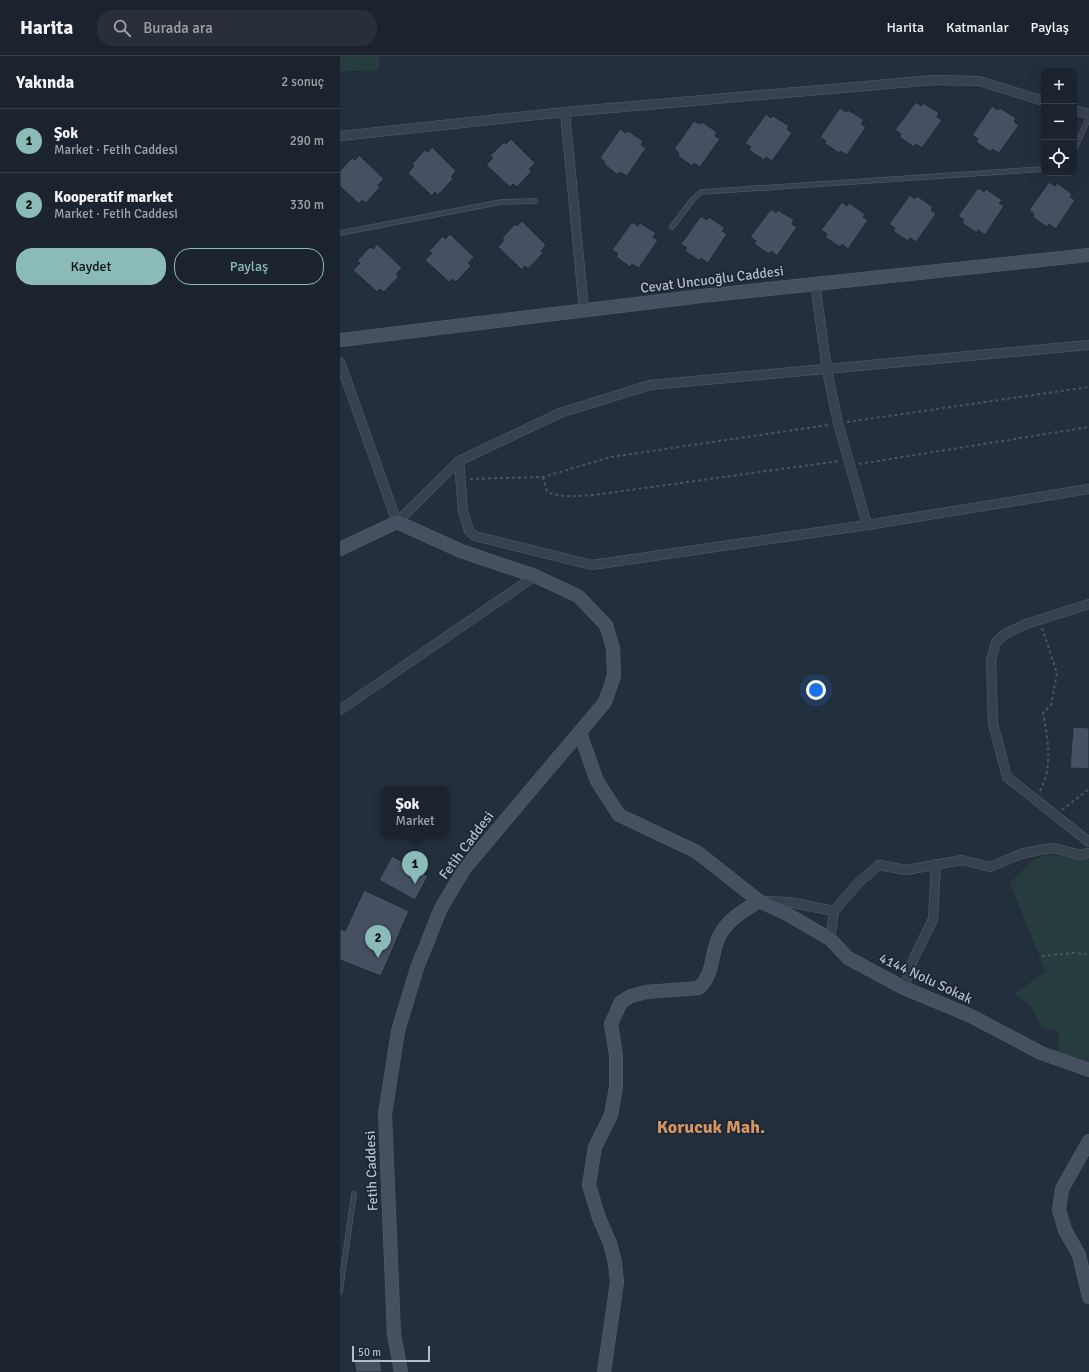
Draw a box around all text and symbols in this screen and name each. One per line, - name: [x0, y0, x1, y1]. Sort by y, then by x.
- search box: [97, 10, 377, 46]
- text: Harita: [20, 16, 73, 40]
- icon: search: [111, 17, 133, 39]
- text: Burada ara: [143, 19, 213, 37]
- text: Harita: [886, 19, 924, 36]
- text: Katmanlar: [946, 19, 1009, 36]
- text: Paylaş: [1031, 19, 1069, 36]
- map controls: [1041, 68, 1077, 176]
- button: +: [1041, 68, 1077, 104]
- text: Yakında: [16, 72, 74, 93]
- text: 2 sonuç: [281, 74, 324, 90]
- button: −: [1041, 104, 1077, 140]
- text: Şok: [54, 124, 78, 142]
- text: 1: [25, 133, 33, 149]
- text: 290 m: [290, 133, 324, 149]
- button: locate: [1041, 140, 1077, 176]
- text: Market · Fetih Caddesi: [54, 142, 178, 158]
- text: Kooperatif market: [54, 188, 173, 206]
- text: 2: [25, 197, 33, 213]
- text: 330 m: [290, 197, 324, 213]
- text: Market · Fetih Caddesi: [54, 206, 178, 222]
- button: Kaydet: [16, 248, 166, 285]
- button: Paylaş: [174, 248, 324, 285]
- street label: Cevat Uncuoğlu Caddesi: [639, 262, 785, 297]
- your location: [806, 680, 826, 700]
- popup: [381, 786, 449, 838]
- text: Şok: [395, 795, 419, 813]
- street label: Fetih Caddesi: [435, 808, 497, 883]
- text: Market: [395, 813, 435, 829]
- pin: 1: [402, 851, 428, 884]
- pin: 2: [365, 925, 391, 958]
- street label: 4144 Nolu Sokak: [876, 949, 975, 1007]
- district label: Korucuk Mah.: [657, 1116, 765, 1138]
- street label: Fetih Caddesi: [362, 1130, 381, 1212]
- scale bar: [352, 1344, 430, 1363]
- text: 50 m: [358, 1346, 381, 1359]

